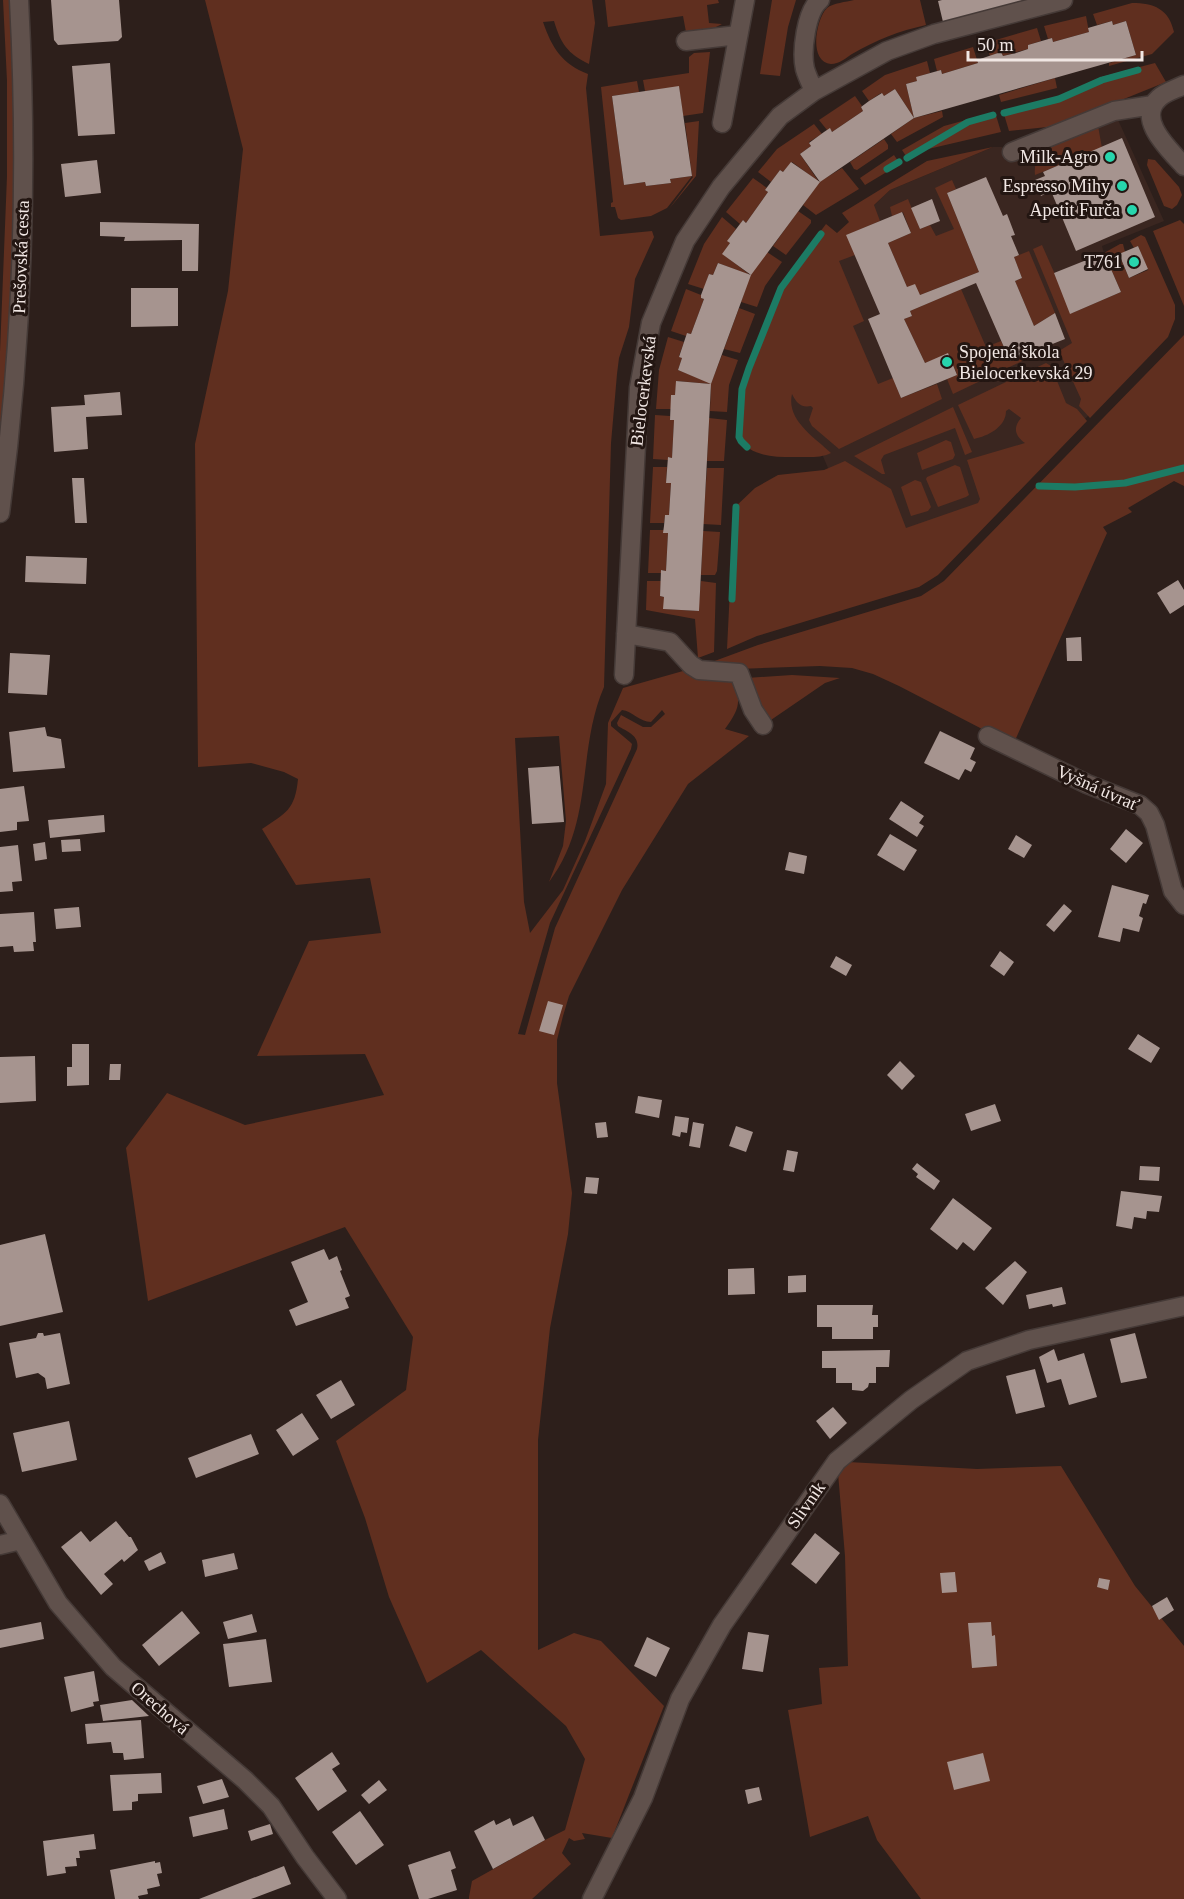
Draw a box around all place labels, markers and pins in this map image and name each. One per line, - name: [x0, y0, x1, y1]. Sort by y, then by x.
- place label: Milk-Agro: [1020, 147, 1098, 167]
- marker: Milk-Agro: [1103, 150, 1117, 164]
- place label: Espresso Mihy: [1003, 176, 1110, 196]
- marker: Espresso Mihy: [1115, 179, 1129, 193]
- place label: Apetit Furča: [1030, 200, 1120, 220]
- marker: Apetit Furča: [1125, 203, 1139, 217]
- place label: T761: [1084, 252, 1122, 272]
- marker: T761: [1127, 255, 1141, 269]
- place label: Spojená škola Bielocerkevská 29: [959, 342, 1092, 383]
- marker: Spojená škola Bielocerkevská 29: [940, 355, 954, 369]

